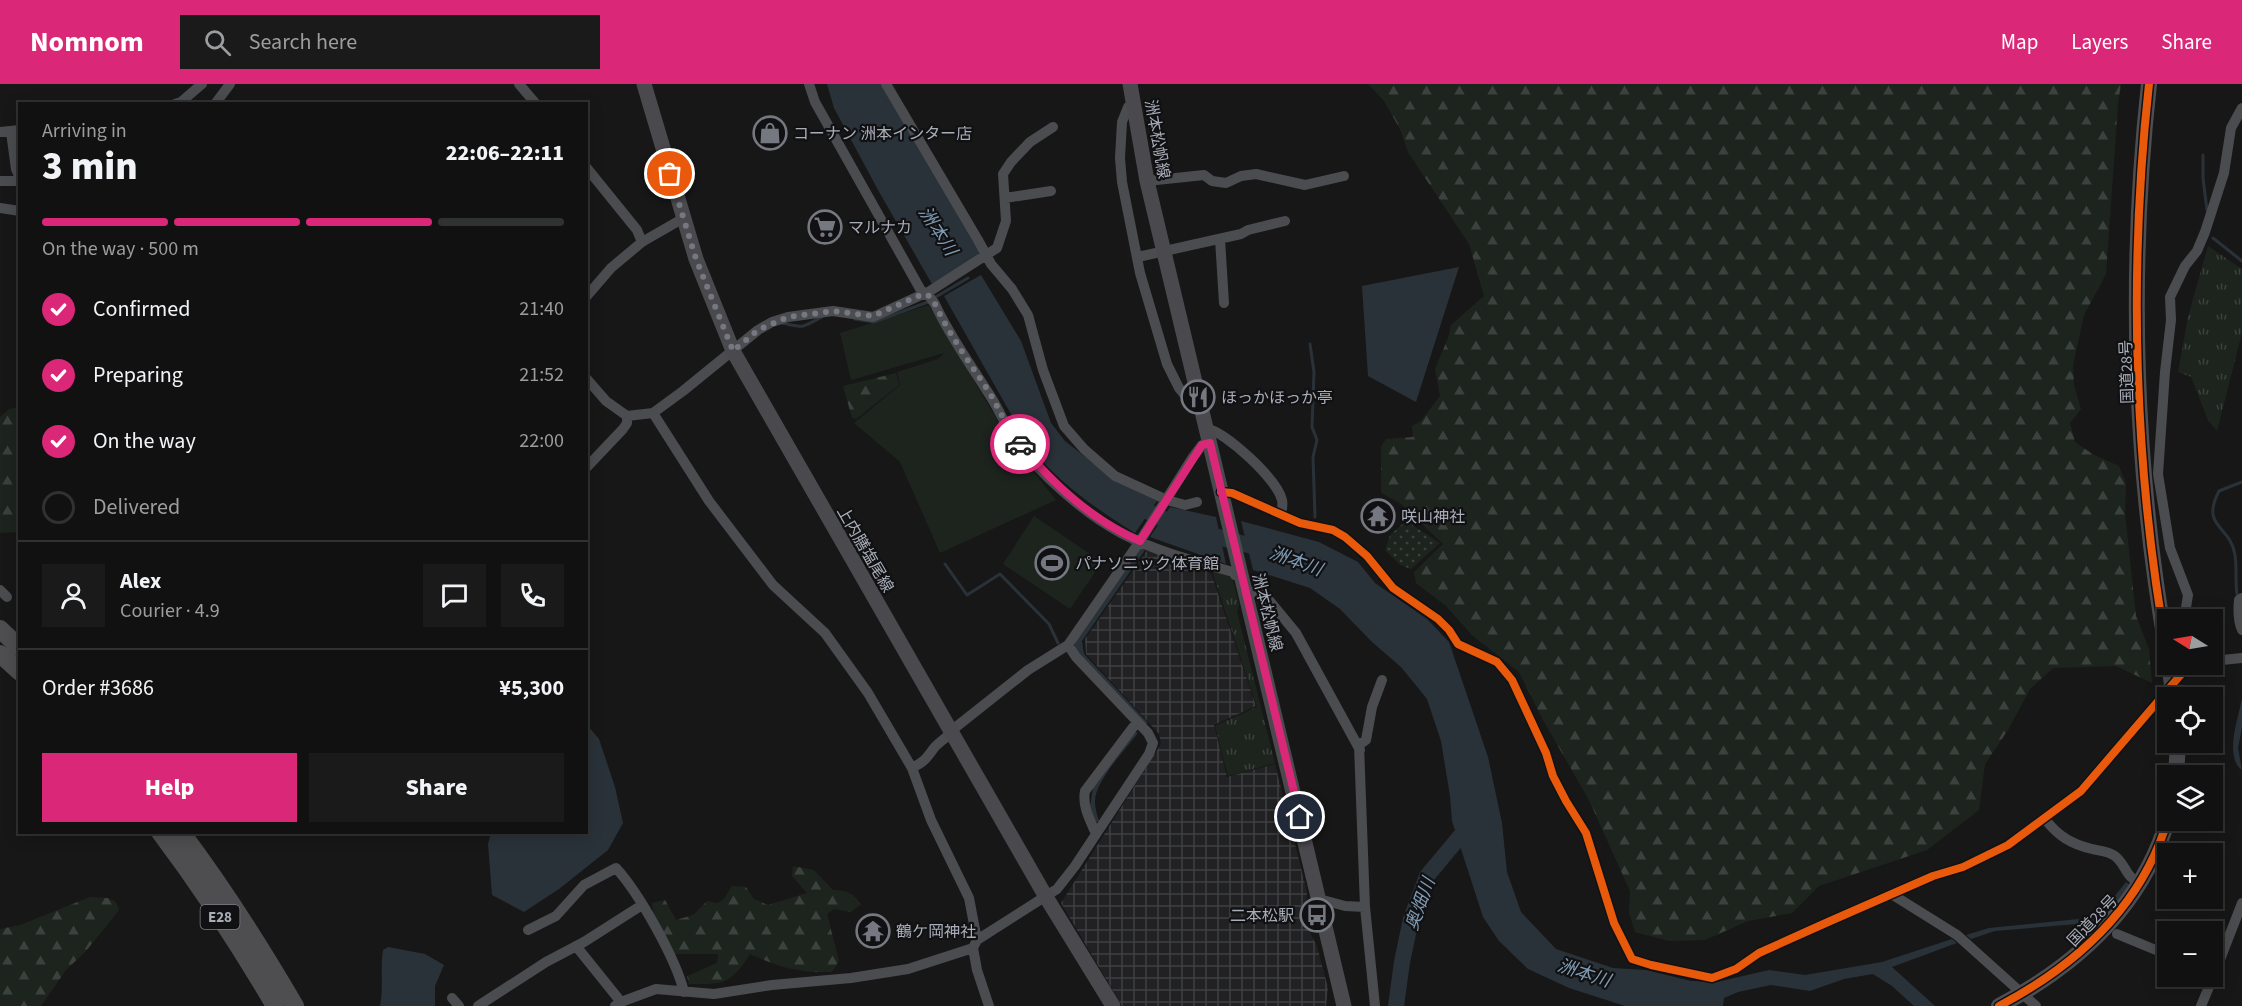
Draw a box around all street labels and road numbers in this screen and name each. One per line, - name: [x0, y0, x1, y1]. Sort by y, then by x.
- street label: 洲本松帆線: [1139, 98, 1175, 180]
- street label: 国道28号: [2115, 340, 2139, 404]
- street label: 上内膳塩尾線: [832, 502, 899, 597]
- street label: 洲本松帆線: [1247, 571, 1287, 654]
- street label: 国道28号: [2063, 890, 2123, 951]
- road number: E28: [200, 905, 240, 929]

